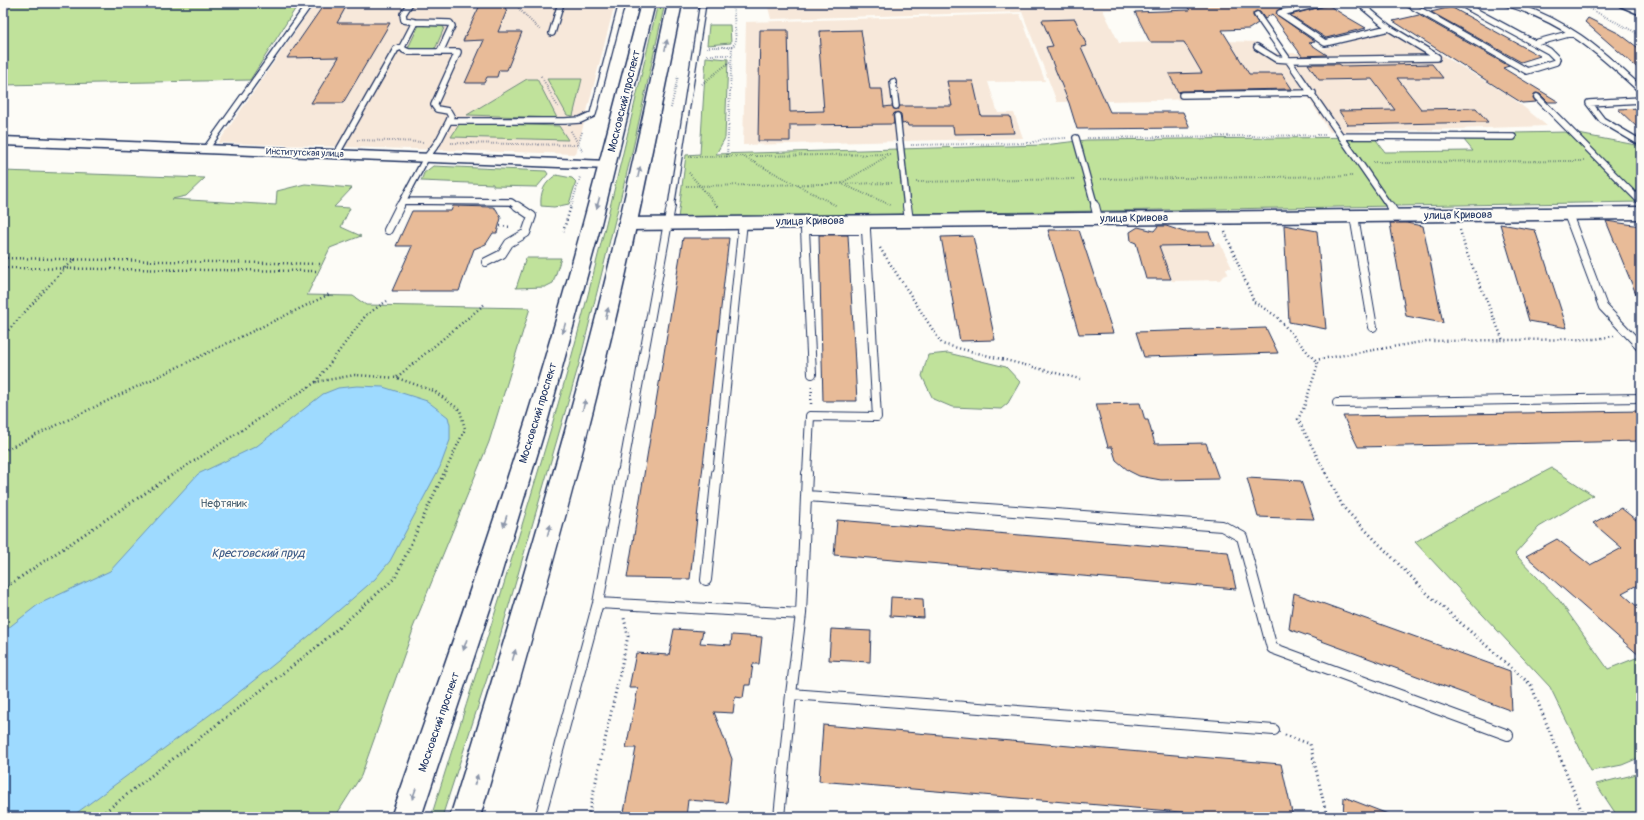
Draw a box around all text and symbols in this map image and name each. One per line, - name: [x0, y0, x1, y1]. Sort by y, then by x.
- one-way arrow: [664, 39, 670, 51]
- street label: Московский проспект: [605, 48, 643, 153]
- street label: Институтская улица: [266, 146, 344, 160]
- one-way arrow: [636, 166, 642, 178]
- one-way arrow: [594, 196, 600, 209]
- street label: улица Кривова: [1423, 208, 1492, 222]
- street label: улица Кривова: [1099, 211, 1168, 225]
- street label: улица Кривова: [775, 214, 844, 228]
- one-way arrow: [604, 307, 610, 319]
- one-way arrow: [561, 322, 567, 334]
- street label: Московский проспект: [516, 361, 560, 465]
- one-way arrow: [581, 399, 587, 411]
- park label: Нефтяник: [201, 497, 248, 510]
- one-way arrow: [501, 516, 507, 528]
- one-way arrow: [546, 524, 552, 536]
- water label: Крестовский пруд: [212, 546, 306, 561]
- one-way arrow: [462, 639, 468, 651]
- one-way arrow: [511, 649, 517, 661]
- street label: Московский проспект: [416, 670, 462, 774]
- one-way arrow: [473, 774, 479, 786]
- one-way arrow: [411, 789, 417, 801]

